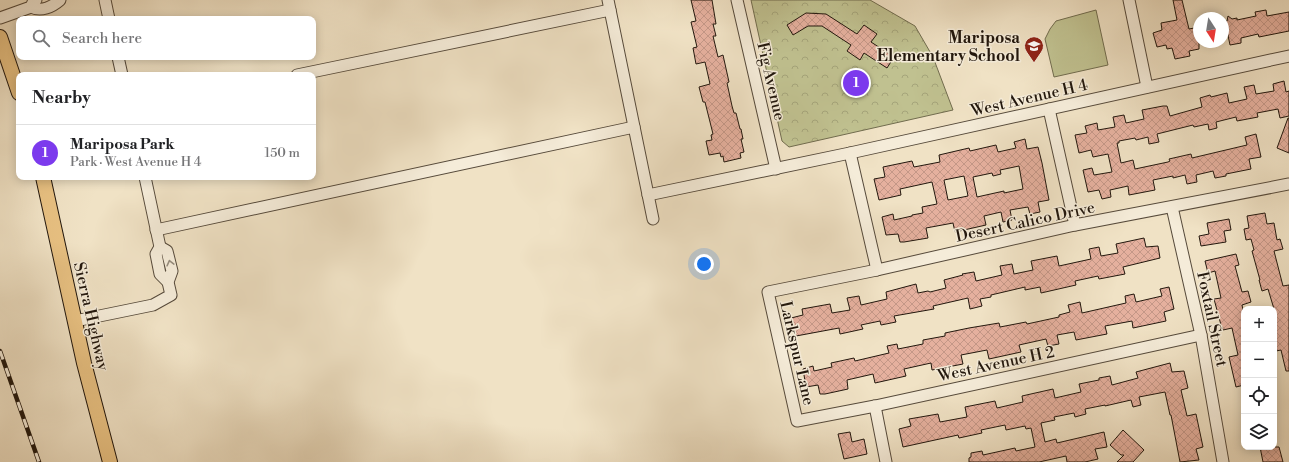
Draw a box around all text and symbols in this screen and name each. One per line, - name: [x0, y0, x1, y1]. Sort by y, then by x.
- north arrow: [1193, 12, 1229, 48]
- search box: [16, 16, 316, 60]
- icon: search: [30, 27, 52, 49]
- place label: Mariposa Elementary School: [877, 28, 1021, 66]
- text: Search here: [62, 29, 142, 48]
- school or university icon: Mariposa Elementary School: [1023, 35, 1045, 63]
- street label: Fig Avenue: [752, 40, 790, 122]
- pin: 1: [843, 68, 869, 98]
- street label: West Avenue H 4: [968, 75, 1090, 121]
- text: Nearby: [32, 87, 91, 109]
- text: Mariposa Park: [70, 135, 174, 154]
- text: 1: [42, 145, 48, 161]
- text: 150 m: [265, 145, 300, 161]
- text: Park · West Avenue H 4: [70, 154, 202, 170]
- street label: Desert Calico Drive: [954, 197, 1097, 247]
- your location: [694, 254, 714, 274]
- street label: Sierra Highway: [69, 260, 113, 373]
- one-way arrow: [166, 260, 175, 267]
- street label: Foxtail Street: [1192, 270, 1232, 369]
- street label: Larkspur Lane: [775, 299, 819, 407]
- map controls: [1241, 306, 1277, 450]
- button: +: [1241, 306, 1277, 342]
- street label: West Avenue H 2: [935, 342, 1056, 386]
- button: −: [1241, 342, 1277, 378]
- button: locate: [1241, 378, 1277, 414]
- button: layers: [1241, 414, 1277, 450]

